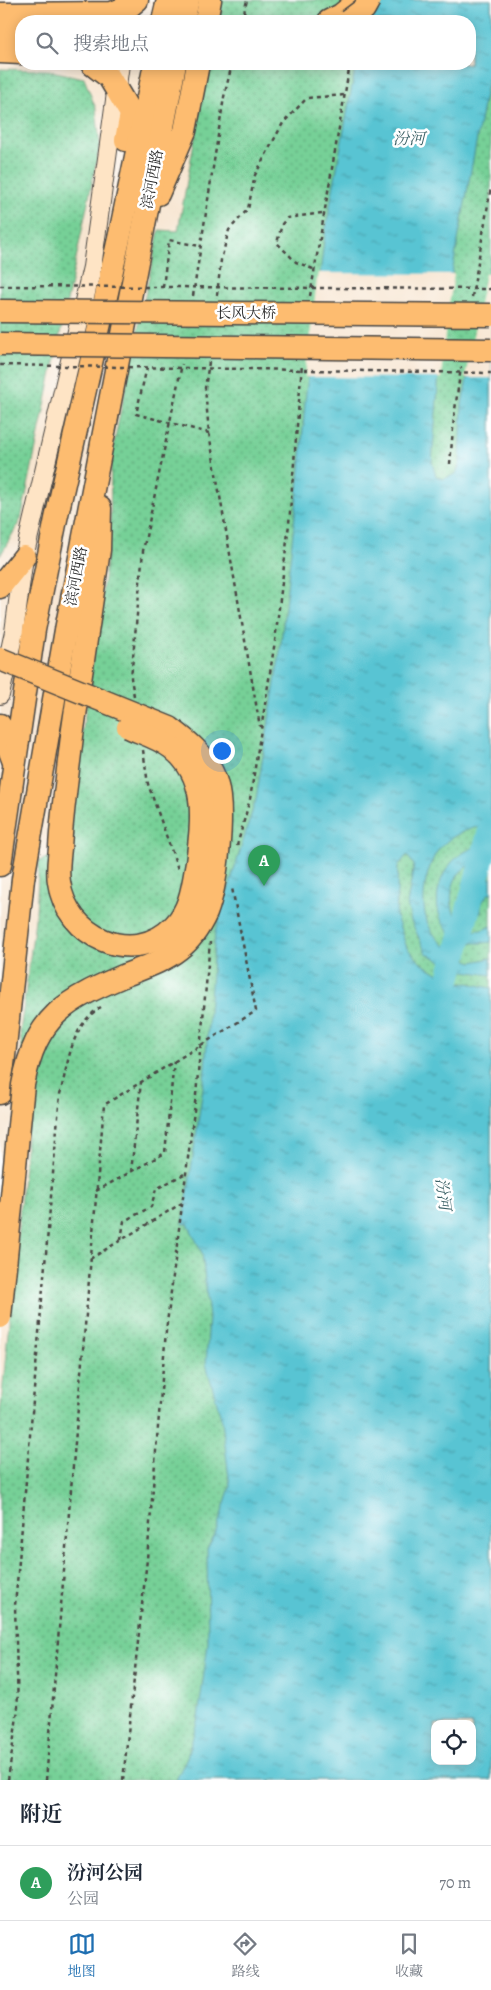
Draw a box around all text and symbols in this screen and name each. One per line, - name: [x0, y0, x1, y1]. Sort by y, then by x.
- search box: [15, 15, 476, 70]
- icon: search: [33, 29, 61, 57]
- text: 搜索地点: [73, 31, 149, 57]
- water label: 汾河: [393, 128, 428, 150]
- street label: 滨河西路: [136, 148, 168, 210]
- street label: 长风大桥: [216, 303, 276, 323]
- street label: 滨河西路: [60, 545, 92, 607]
- your location: [209, 738, 235, 764]
- pin: A: [248, 845, 280, 886]
- water label: 汾河: [430, 1177, 456, 1214]
- map controls: [431, 1720, 476, 1765]
- button: locate: [431, 1720, 476, 1765]
- text: 附近: [20, 1800, 62, 1828]
- text: 汾河公园: [67, 1860, 143, 1886]
- text: A: [31, 1872, 41, 1894]
- text: 70 m: [439, 1872, 471, 1894]
- text: 公园: [67, 1888, 99, 1910]
- tab: 地图: [68, 1930, 96, 1981]
- tab: 路线: [231, 1930, 259, 1981]
- tab: 收藏: [395, 1930, 423, 1981]

